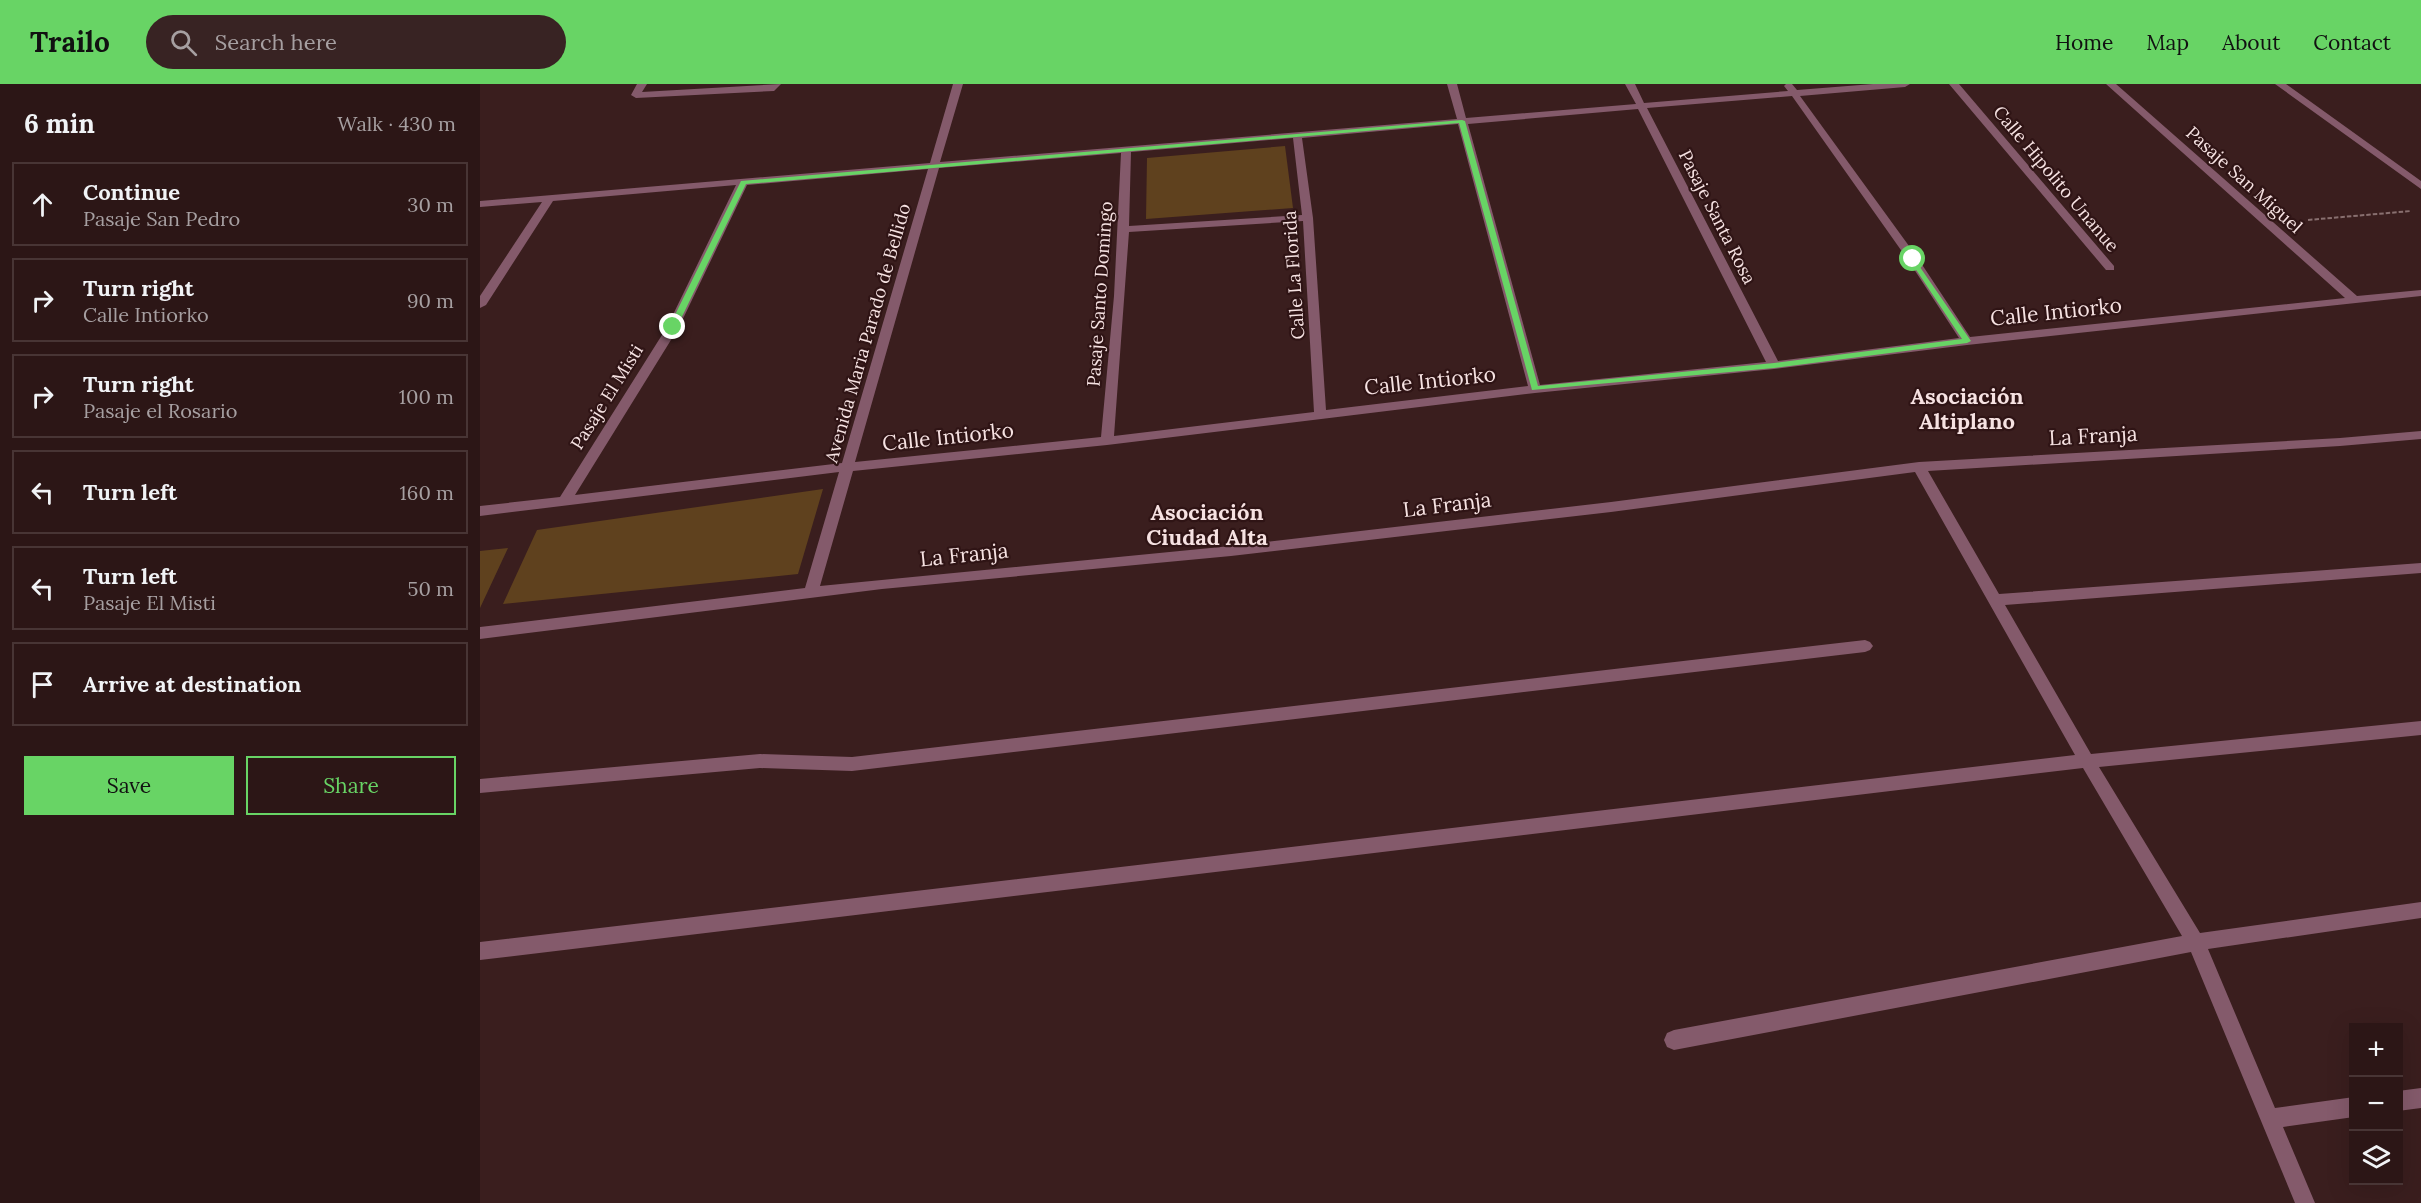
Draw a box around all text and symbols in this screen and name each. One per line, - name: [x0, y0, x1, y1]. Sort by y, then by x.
- search box: [146, 15, 566, 69]
- text: Trailo: [30, 24, 110, 60]
- icon: search: [167, 26, 200, 59]
- text: Search here: [215, 28, 337, 56]
- text: Home: [2055, 29, 2113, 56]
- text: Map: [2146, 29, 2189, 56]
- text: About: [2222, 29, 2280, 56]
- text: Contact: [2313, 29, 2391, 56]
- street label: Calle Hipolito Unanue: [1988, 101, 2124, 257]
- text: 6 min: [24, 107, 95, 140]
- text: Walk · 430 m: [337, 111, 456, 136]
- street label: Pasaje San Miguel: [2181, 121, 2307, 238]
- street label: Pasaje Santa Rosa: [1674, 146, 1761, 288]
- text: Continue: [83, 178, 180, 206]
- icon: ahead: [26, 188, 59, 221]
- text: 30 m: [407, 192, 454, 217]
- street label: Pasaje Santo Domingo: [1082, 200, 1117, 387]
- street label: Avenida Maria Parado de Bellido: [819, 201, 916, 466]
- text: Pasaje San Pedro: [83, 206, 240, 231]
- street label: Calle La Florida: [1278, 210, 1309, 340]
- route start: [1899, 245, 1925, 271]
- text: Turn right: [83, 274, 194, 302]
- icon: right: [26, 284, 59, 317]
- text: 90 m: [407, 288, 454, 313]
- street label: Calle Intiorko: [1989, 291, 2123, 332]
- text: Calle Intiorko: [83, 302, 209, 327]
- route end: [659, 313, 685, 339]
- street label: Pasaje El Misti: [565, 340, 648, 454]
- street label: Calle Intiorko: [1363, 360, 1497, 401]
- text: Turn right: [83, 370, 194, 398]
- icon: right: [26, 380, 59, 413]
- district label: Asociación Altiplano: [1911, 382, 2023, 435]
- text: 100 m: [399, 384, 454, 409]
- text: Pasaje el Rosario: [83, 398, 237, 423]
- street label: Calle Intiorko: [881, 416, 1015, 457]
- street label: La Franja: [2048, 420, 2138, 451]
- icon: left: [26, 476, 59, 509]
- text: Turn left: [83, 478, 177, 506]
- text: 160 m: [400, 480, 454, 505]
- street label: La Franja: [1401, 486, 1493, 523]
- district label: Asociación Ciudad Alta: [1146, 498, 1268, 551]
- street label: La Franja: [918, 536, 1010, 573]
- text: Turn left: [83, 562, 177, 590]
- icon: left: [26, 572, 59, 605]
- text: 50 m: [408, 576, 454, 601]
- text: Pasaje El Misti: [83, 590, 216, 615]
- icon: arrive: [26, 668, 59, 701]
- text: Arrive at destination: [83, 670, 301, 698]
- button: Save: [24, 756, 234, 815]
- button: Share: [246, 756, 456, 815]
- map controls: [2349, 1023, 2403, 1185]
- button: +: [2349, 1023, 2403, 1077]
- button: −: [2349, 1077, 2403, 1131]
- button: layers: [2349, 1131, 2403, 1185]

